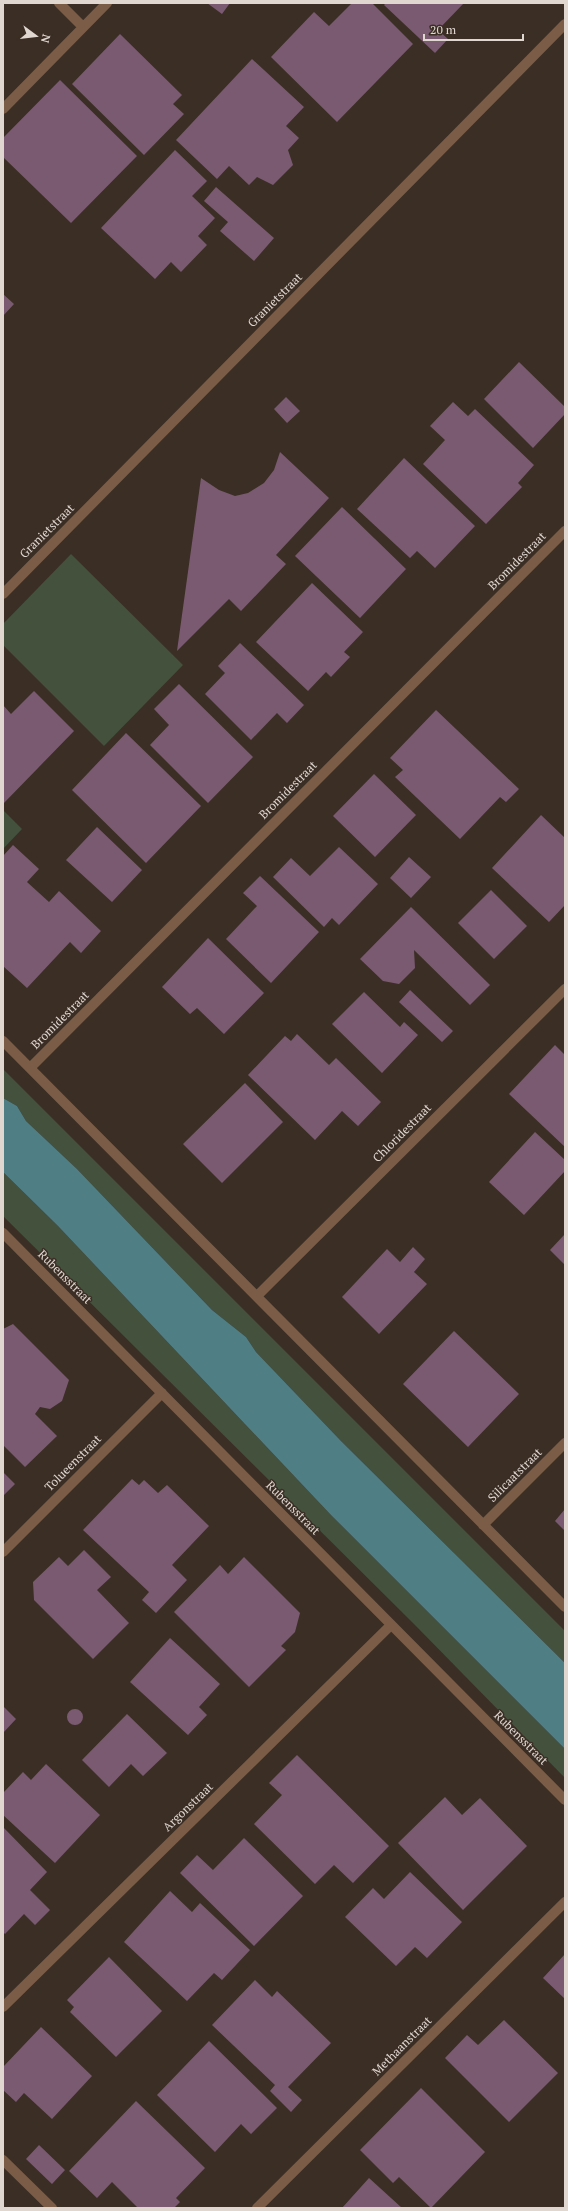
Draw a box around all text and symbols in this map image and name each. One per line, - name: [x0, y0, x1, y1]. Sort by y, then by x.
- north arrow: [16, 16, 56, 56]
- scale bar: [424, 16, 523, 42]
- text: 20 m: [430, 22, 457, 37]
- text: N: [38, 33, 54, 45]
- street label: Granietstraat: [244, 269, 305, 330]
- street label: Granietstraat: [16, 500, 77, 561]
- street label: Bromidestraat: [484, 528, 549, 593]
- street label: Bromidestraat: [255, 757, 320, 822]
- street label: Bromidestraat: [27, 987, 92, 1052]
- street label: Chloridestraat: [369, 1100, 434, 1165]
- street label: Rubensstraat: [35, 1247, 96, 1307]
- street label: Tolueenstraat: [41, 1431, 104, 1494]
- street label: Silicaatstraat: [485, 1444, 545, 1505]
- street label: Rubensstraat: [263, 1478, 324, 1538]
- street label: Rubensstraat: [491, 1708, 552, 1768]
- street label: Argonstraat: [160, 1779, 216, 1834]
- street label: Methaanstraat: [369, 2012, 435, 2079]

